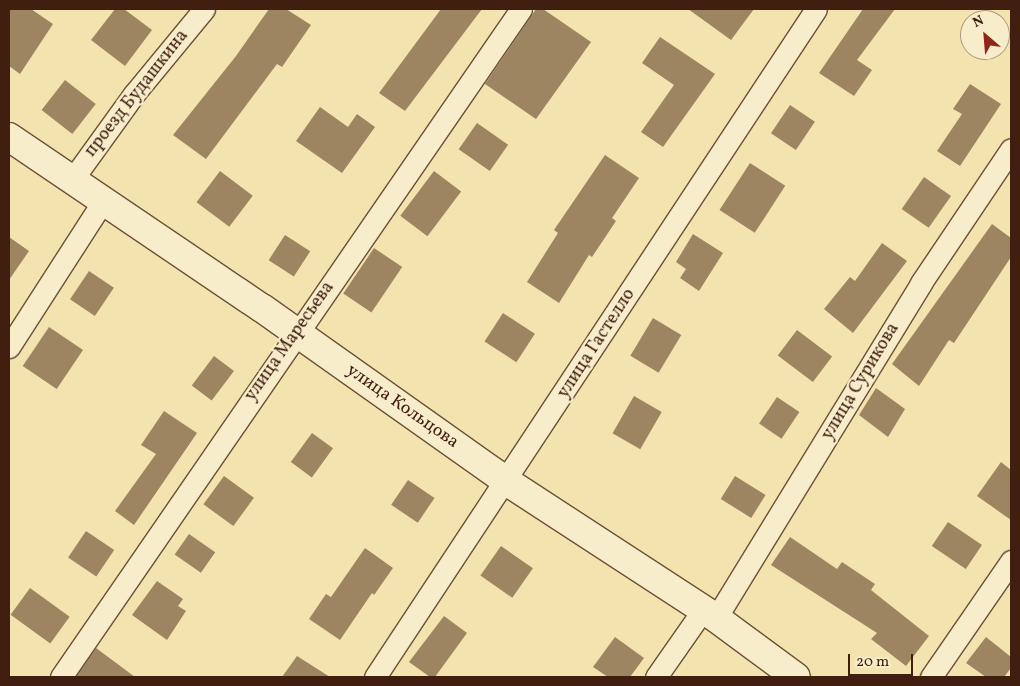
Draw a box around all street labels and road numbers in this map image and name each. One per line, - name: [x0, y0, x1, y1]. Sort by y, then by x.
- street label: проезд Будашкина: [81, 26, 193, 162]
- street label: улица Маресьева: [241, 278, 339, 406]
- street label: улица Гастелло: [553, 285, 641, 403]
- street label: улица Сурикова: [818, 320, 904, 444]
- street label: улица Кольцова: [342, 360, 462, 454]

